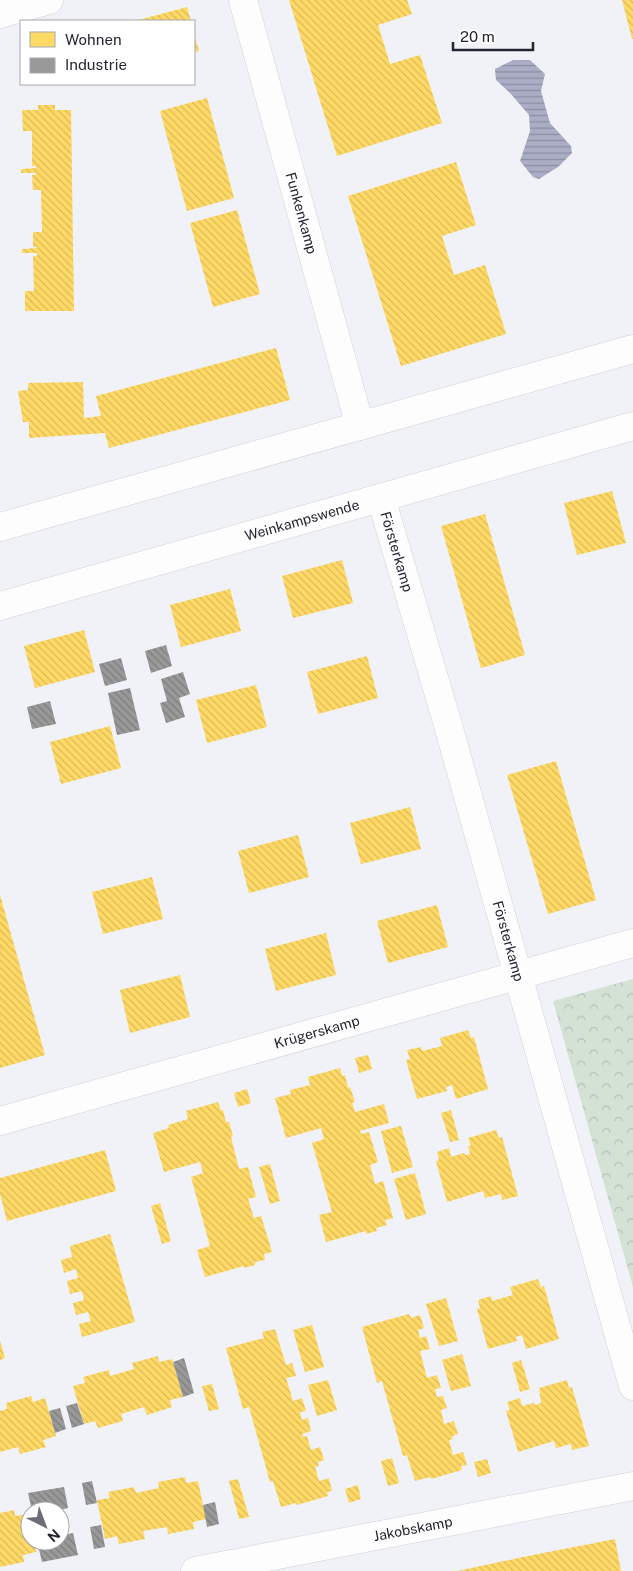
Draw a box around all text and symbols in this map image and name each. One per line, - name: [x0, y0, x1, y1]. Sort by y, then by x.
- legend: [20, 20, 195, 85]
- scale bar: [453, 20, 533, 52]
- text: 20 m: [460, 28, 495, 45]
- text: Wohnen: [65, 31, 122, 48]
- text: Industrie: [65, 56, 127, 73]
- street label: Funkenkamp: [283, 171, 320, 256]
- street label: Weinkampswende: [243, 496, 361, 544]
- street label: Försterkamp: [377, 510, 416, 594]
- street label: Försterkamp: [490, 899, 527, 983]
- street label: Krügerskamp: [272, 1012, 361, 1052]
- north arrow: [20, 1501, 70, 1551]
- street label: Jakobskamp: [372, 1513, 454, 1544]
- text: N: [44, 1526, 63, 1545]

